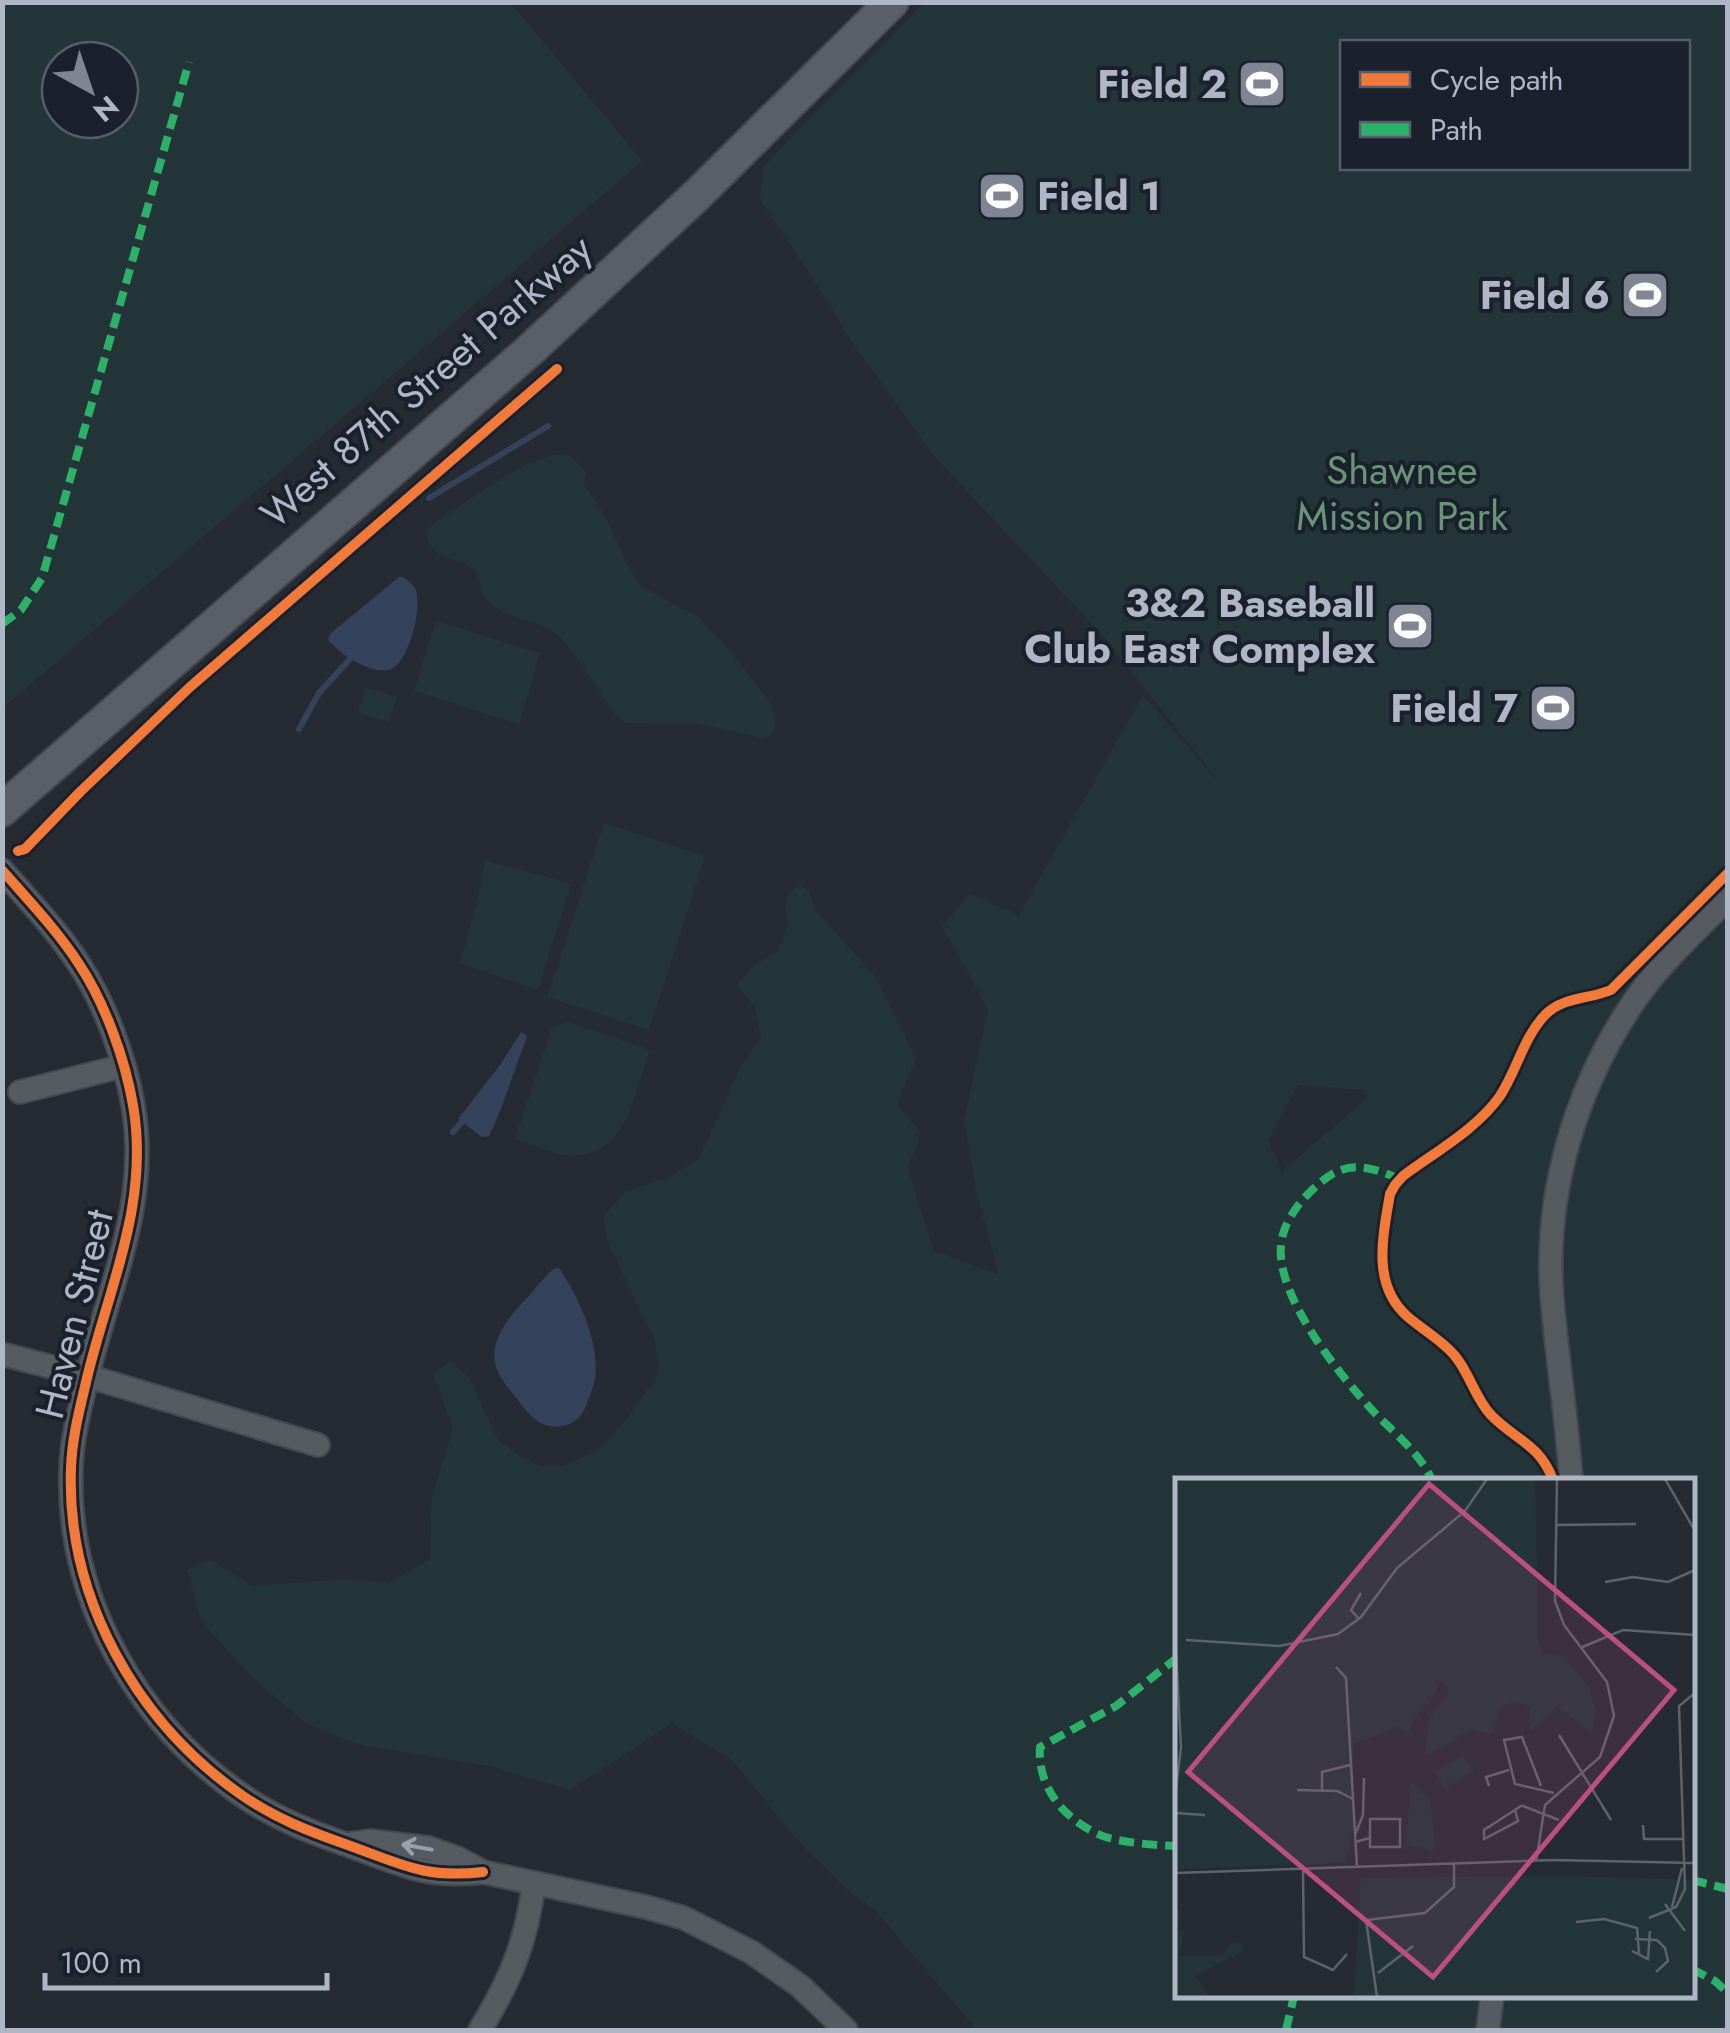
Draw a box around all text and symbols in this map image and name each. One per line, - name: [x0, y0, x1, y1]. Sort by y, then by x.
- north arrow: [40, 40, 140, 140]
- legend: [1340, 40, 1690, 170]
- place label: Field 2: [1097, 55, 1227, 113]
- sports icon: Field 2: [1236, 58, 1288, 110]
- text: Cycle path: [1430, 58, 1563, 101]
- text: N: [84, 86, 127, 132]
- text: Path: [1430, 108, 1483, 151]
- place label: Field 1: [1037, 167, 1161, 225]
- sports icon: Field 1: [976, 170, 1028, 222]
- street label: West 87th Street Parkway: [247, 220, 605, 542]
- place label: Field 6: [1480, 266, 1610, 324]
- sports icon: Field 6: [1619, 269, 1671, 321]
- park label: Shawnee Mission Park: [1296, 441, 1508, 545]
- place label: 3&2 Baseball Club East Complex: [1024, 574, 1376, 678]
- sports icon: 3&2 Baseball Club East Complex: [1384, 600, 1436, 652]
- place label: Field 7: [1390, 679, 1519, 737]
- sports icon: Field 7: [1527, 682, 1579, 734]
- street label: Haven Street: [20, 1203, 128, 1425]
- inset map: [1175, 1478, 1695, 1998]
- one-way arrow: [402, 1837, 434, 1856]
- scale bar: [45, 1928, 328, 1990]
- text: 100 m: [60, 1941, 142, 1984]

